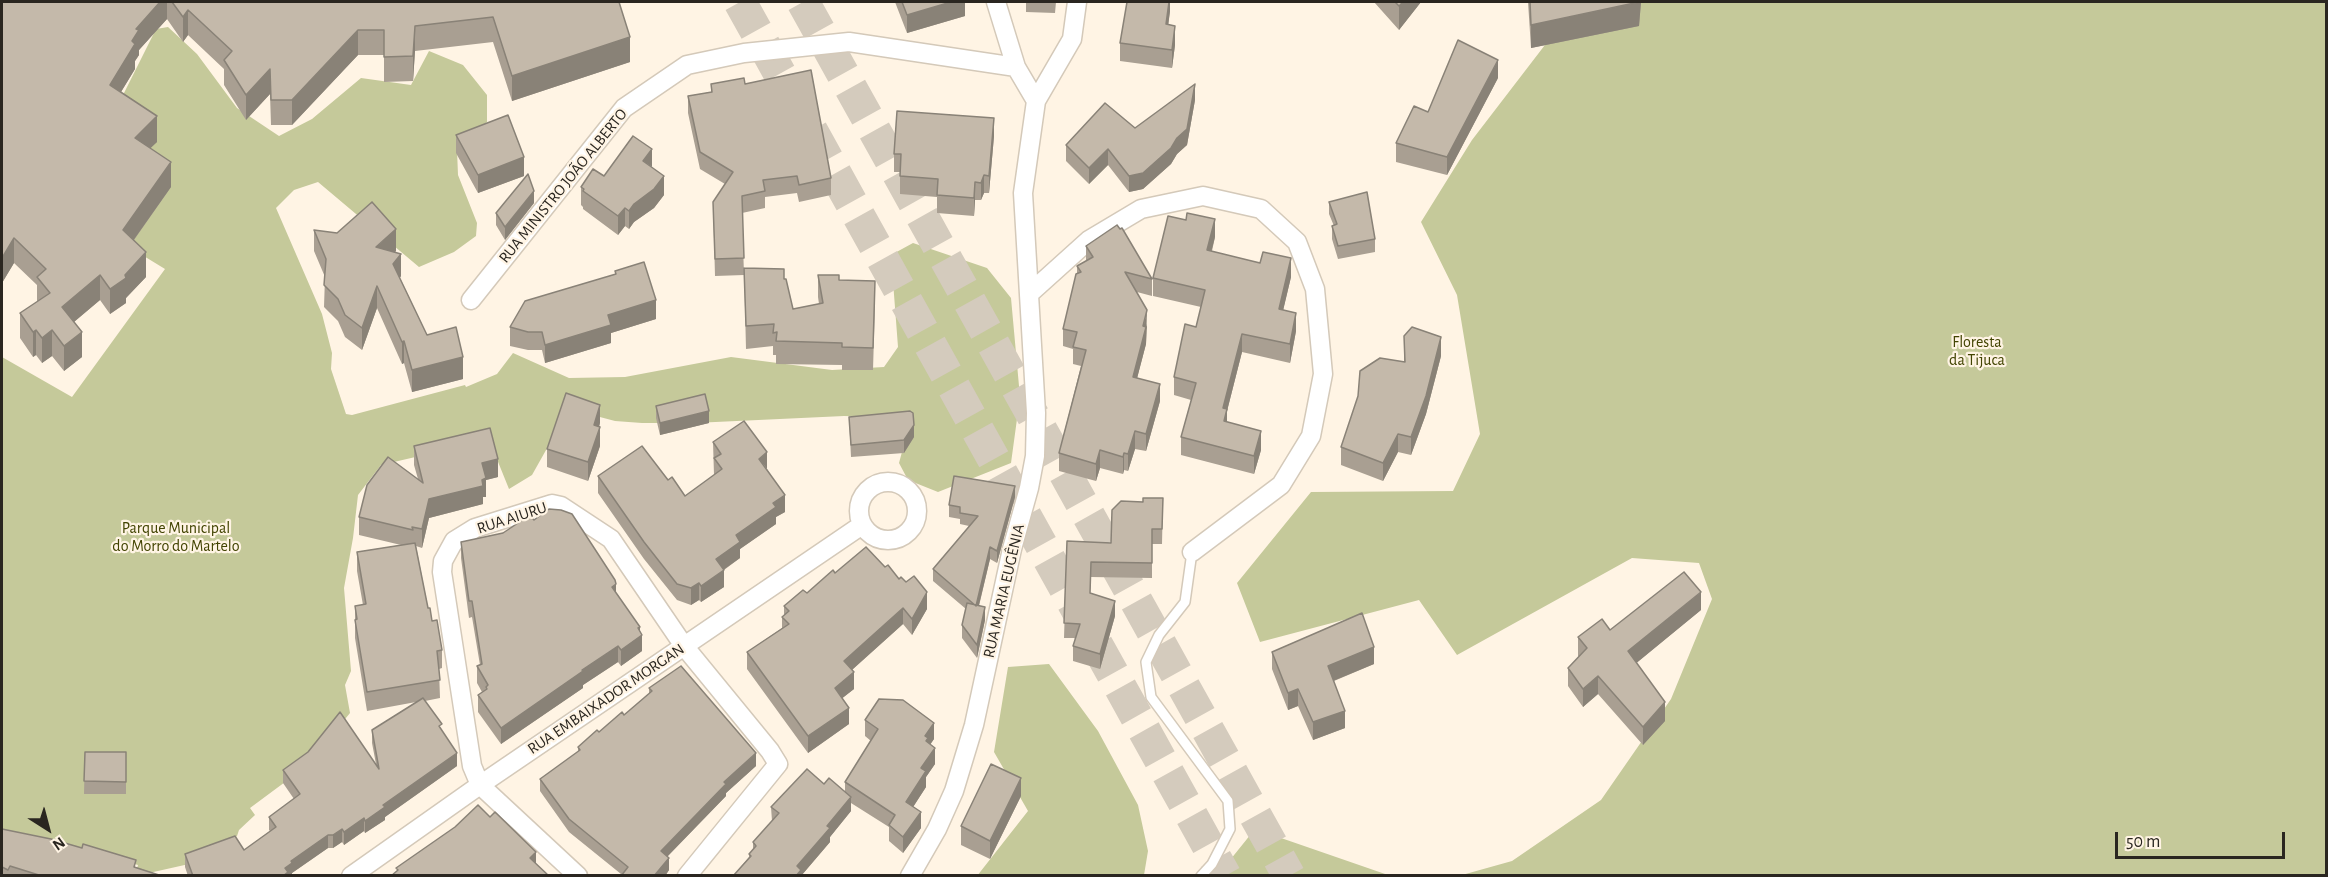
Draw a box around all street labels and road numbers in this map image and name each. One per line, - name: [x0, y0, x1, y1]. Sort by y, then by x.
- street label: RUA MINISTRO JOÃO ALBERTO: [495, 105, 631, 267]
- street label: RUA AIURU: [475, 498, 549, 538]
- street label: RUA MARIA EUGÊNIA: [979, 522, 1029, 660]
- street label: RUA EMBAIXADOR MORGAN: [524, 639, 688, 759]

